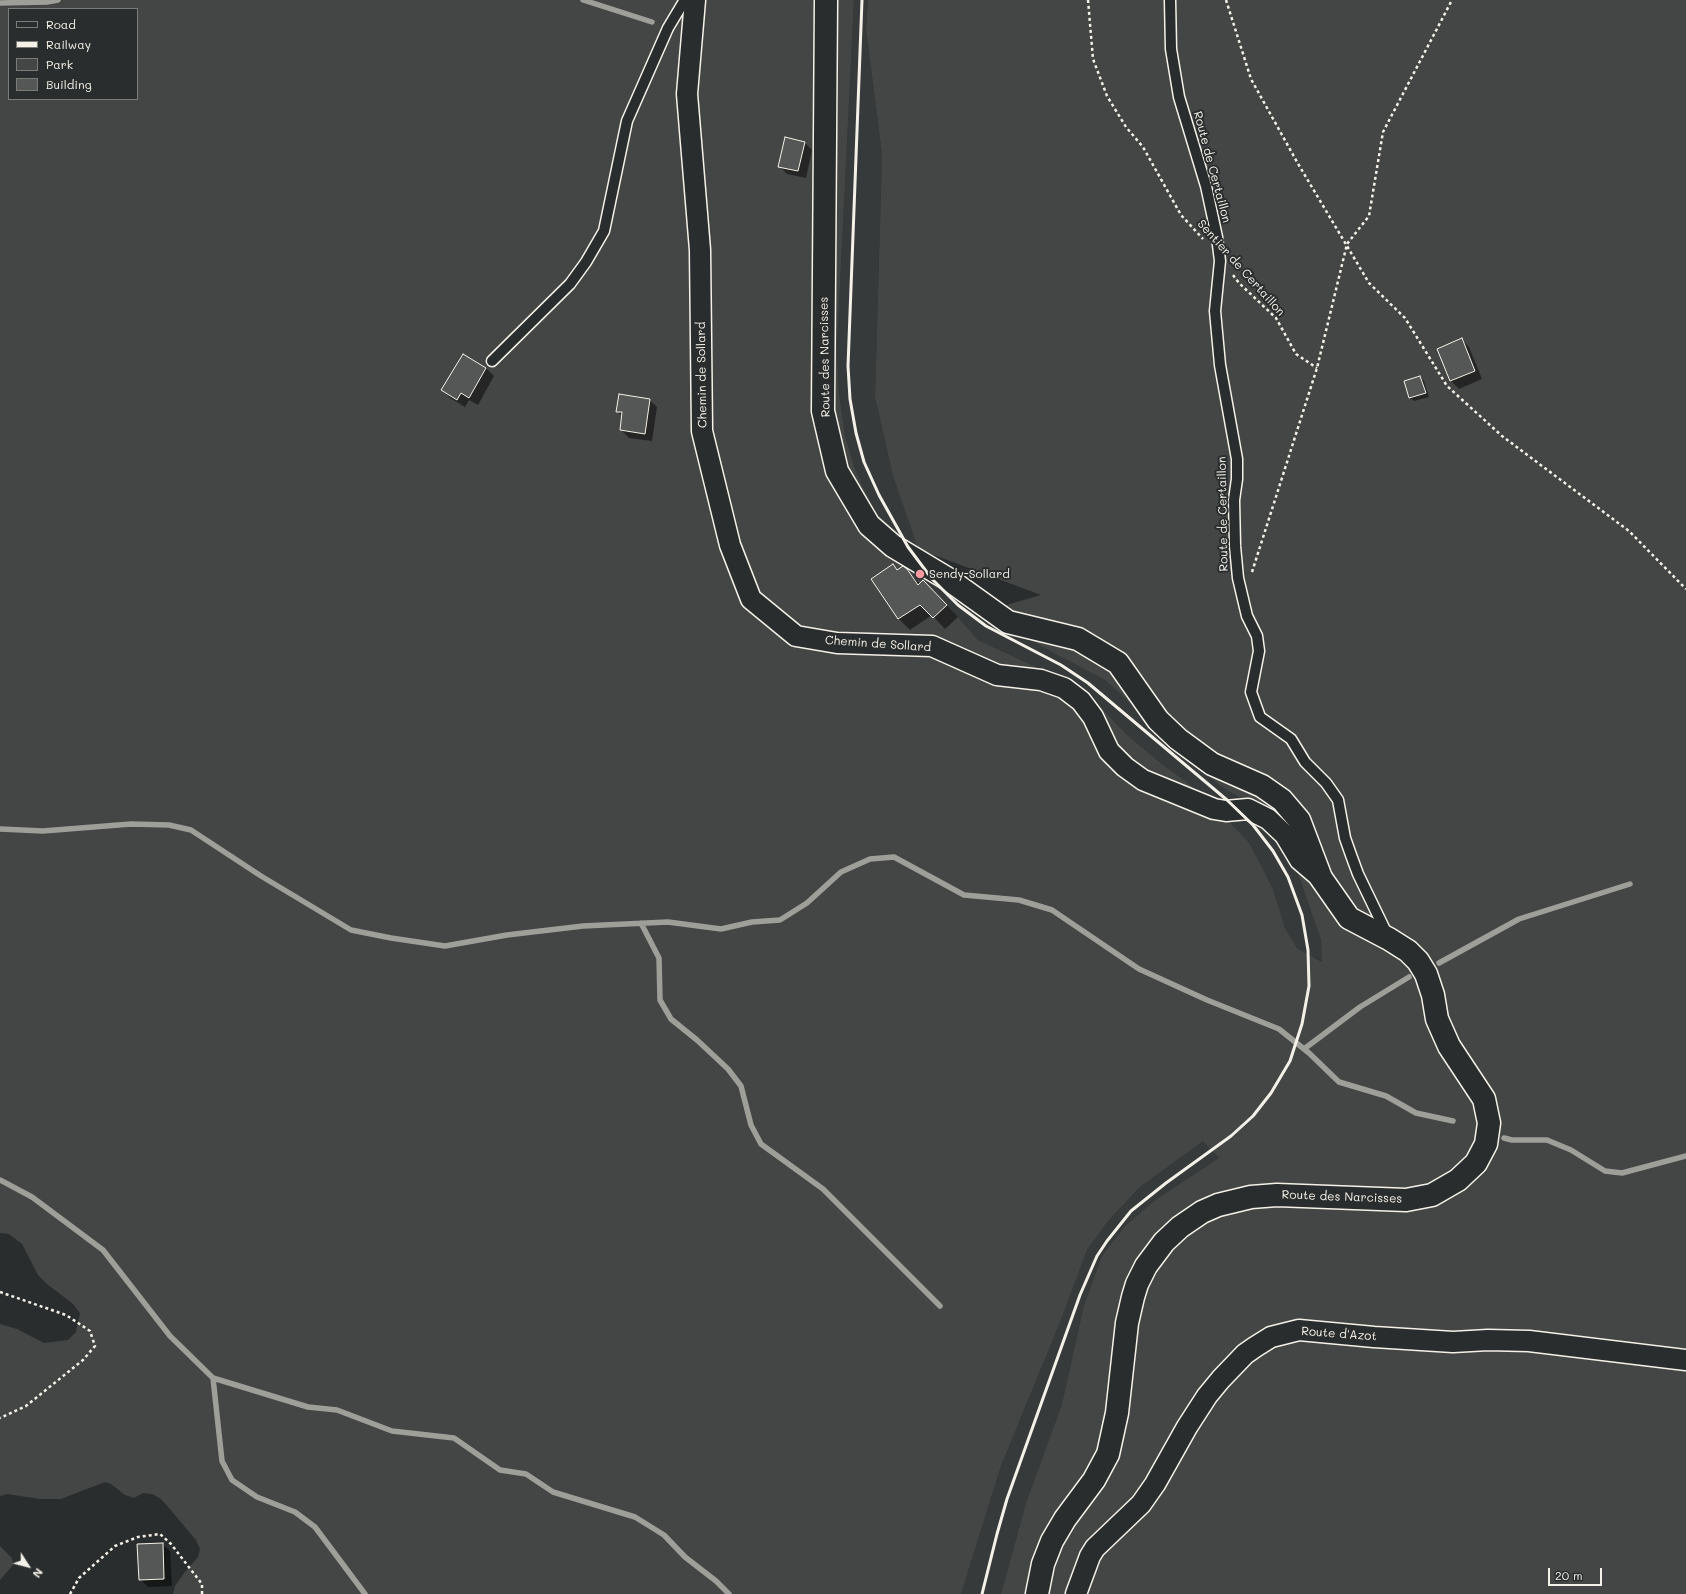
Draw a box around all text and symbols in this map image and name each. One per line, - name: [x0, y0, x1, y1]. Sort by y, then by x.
- legend: [8, 8, 138, 100]
- text: Road: [46, 16, 76, 32]
- text: Railway: [46, 36, 91, 52]
- text: Park: [46, 56, 73, 72]
- text: Building: [46, 76, 92, 92]
- street label: Route de Certaillon: [1190, 110, 1234, 224]
- street label: Sentier de Certaillon: [1194, 217, 1288, 319]
- street label: Route des Narcisses: [817, 297, 833, 417]
- street label: Chemin de Sollard: [694, 322, 710, 428]
- street label: Route de Certaillon: [1215, 456, 1231, 572]
- place label: Sendy-Sollard: [929, 567, 1010, 581]
- marker: Sendy-Sollard: [914, 568, 926, 580]
- street label: Chemin de Sollard: [824, 633, 932, 655]
- street label: Route des Narcisses: [1281, 1188, 1403, 1206]
- street label: Route d'Azot: [1301, 1324, 1377, 1344]
- north arrow: [8, 1546, 48, 1586]
- scale bar: [1550, 1560, 1604, 1586]
- text: N: [30, 1566, 47, 1581]
- text: 20 m: [1555, 1567, 1583, 1583]

